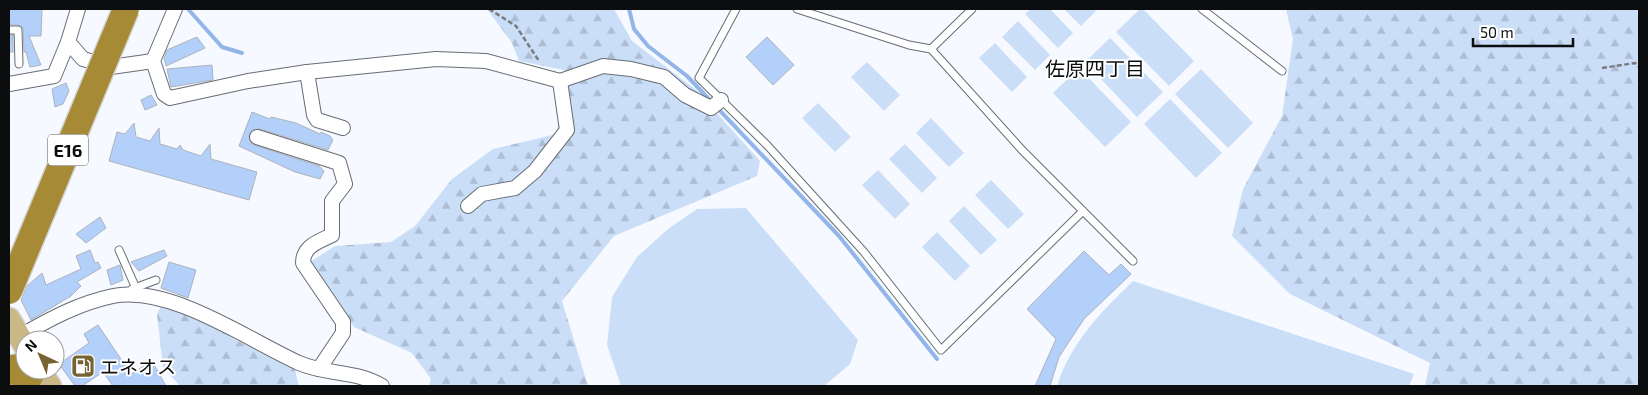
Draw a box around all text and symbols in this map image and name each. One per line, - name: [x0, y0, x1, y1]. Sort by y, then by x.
- scale bar: [1473, 15, 1573, 47]
- text: 50 m: [1480, 23, 1514, 41]
- district label: 佐原四丁目: [1045, 56, 1145, 80]
- road number: E16: [48, 134, 88, 166]
- north arrow: [15, 330, 65, 380]
- text: N: [21, 336, 40, 355]
- fuel station icon: エネオス: [70, 353, 96, 379]
- place label: エネオス: [100, 355, 176, 378]

